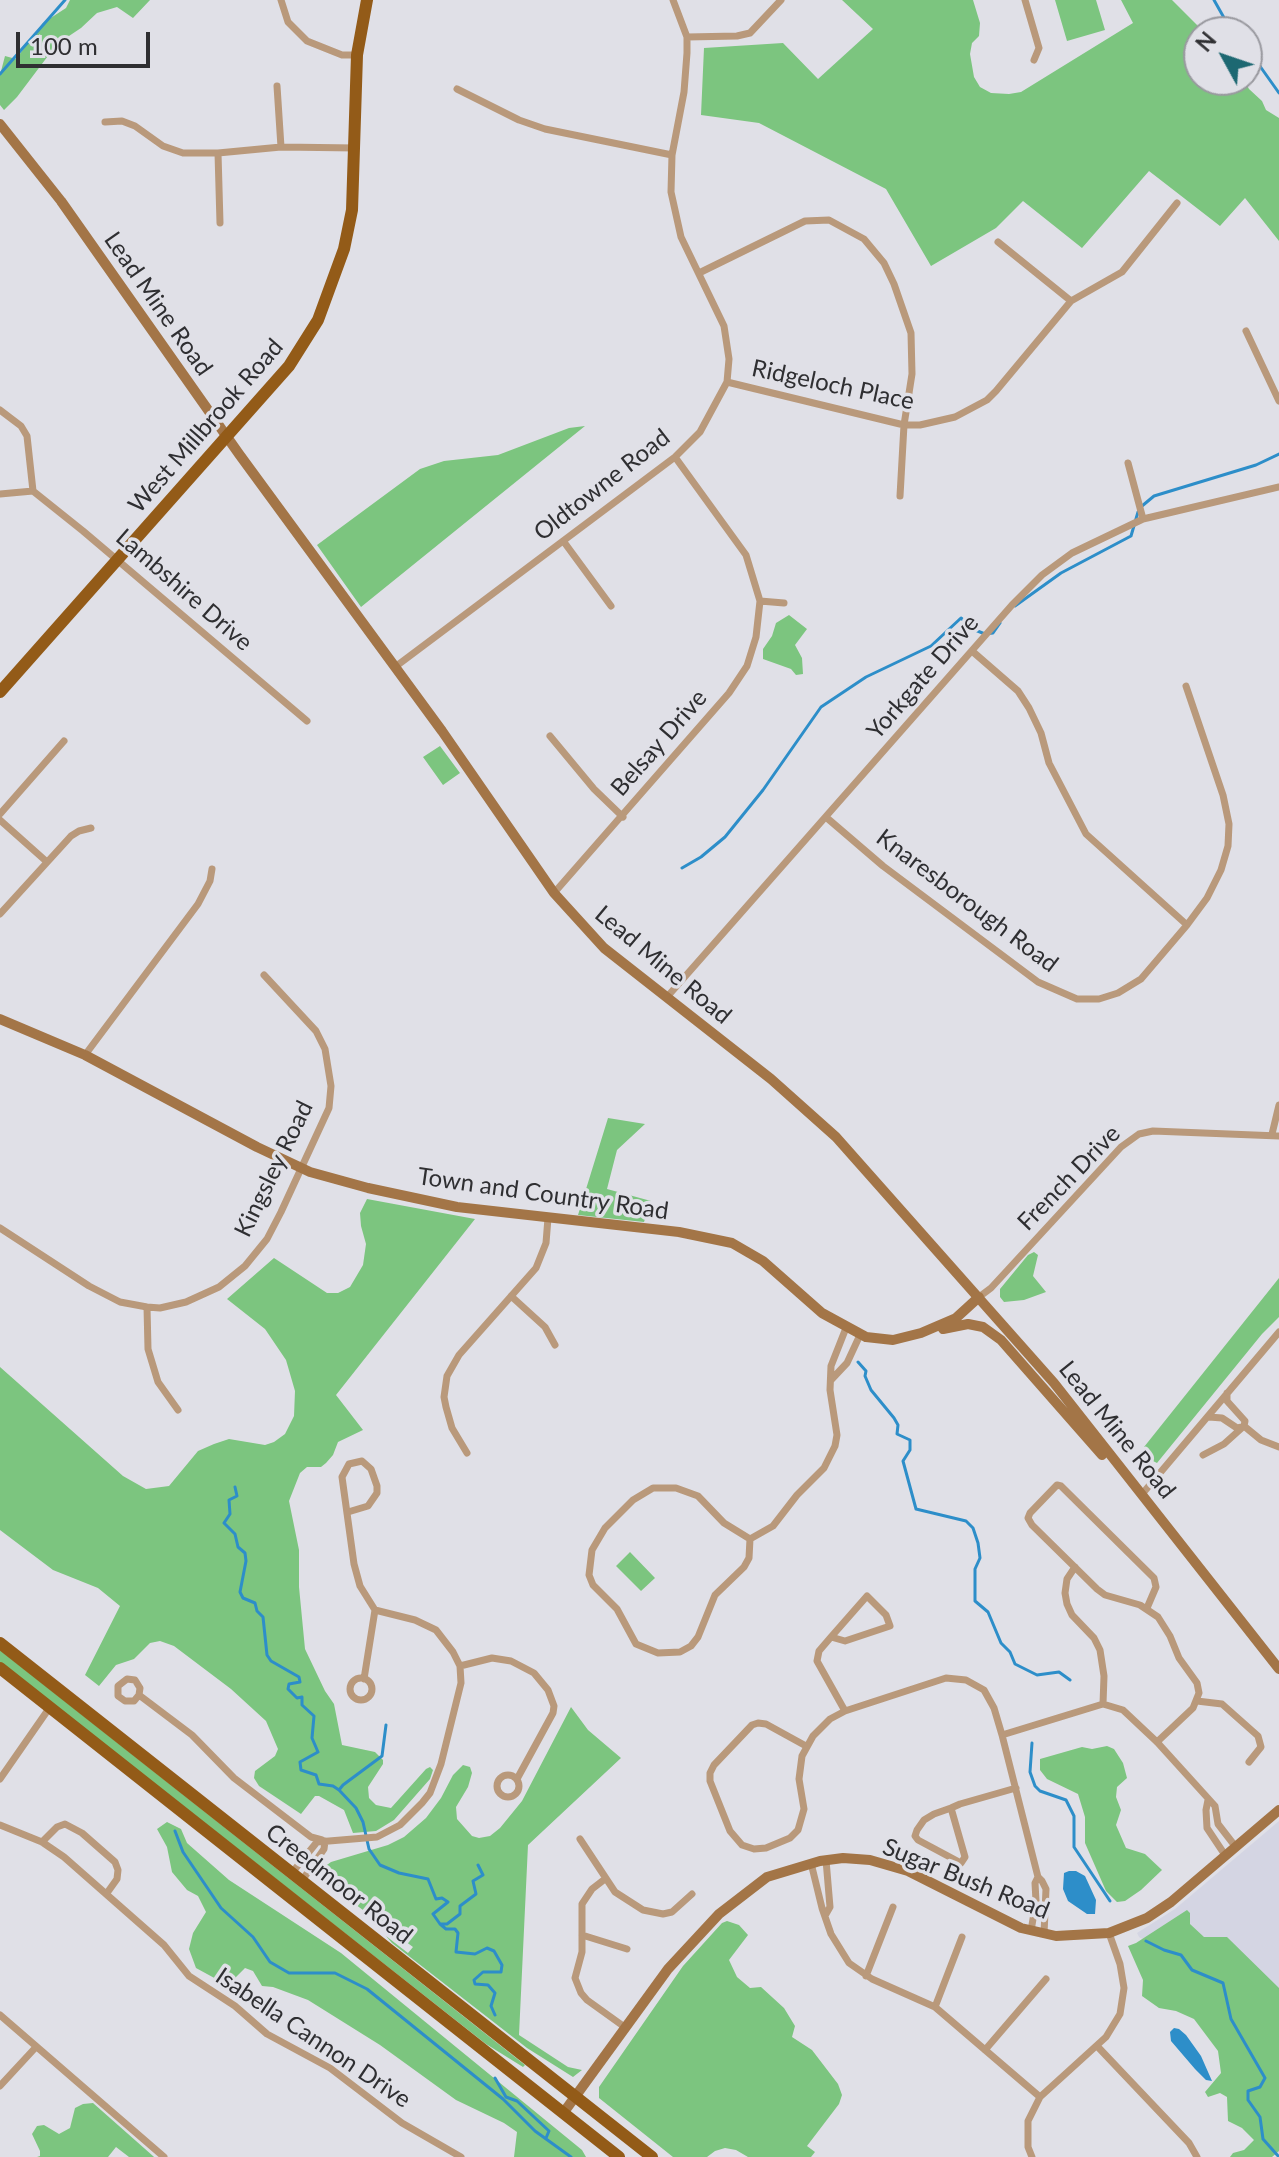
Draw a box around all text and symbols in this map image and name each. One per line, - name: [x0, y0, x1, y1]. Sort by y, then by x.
- scale bar: [20, 16, 154, 66]
- north arrow: [1183, 16, 1263, 96]
- text: N: [1190, 26, 1222, 57]
- text: 100 m: [30, 31, 98, 60]
- street label: Lead Mine Road: [98, 227, 218, 381]
- street label: West Millbrook Road: [123, 333, 289, 519]
- street label: Ridgeloch Place: [749, 354, 917, 416]
- street label: Oldtowne Road: [528, 423, 676, 547]
- street label: Lambshire Drive: [110, 523, 258, 657]
- street label: Yorkgate Drive: [861, 609, 985, 745]
- street label: Belsay Drive: [605, 684, 713, 802]
- street label: Knaresborough Road: [870, 823, 1064, 979]
- street label: Lead Mine Road: [589, 900, 737, 1030]
- street label: Kingsley Road: [229, 1096, 319, 1242]
- street label: French Drive: [1012, 1119, 1126, 1237]
- street label: Town and Country Road: [416, 1162, 670, 1226]
- street label: Lead Mine Road: [1053, 1355, 1181, 1505]
- street label: Creedmoor Road: [260, 1818, 418, 1950]
- street label: Sugar Bush Road: [878, 1832, 1054, 1926]
- street label: Isabella Cannon Drive: [210, 1962, 416, 2114]

